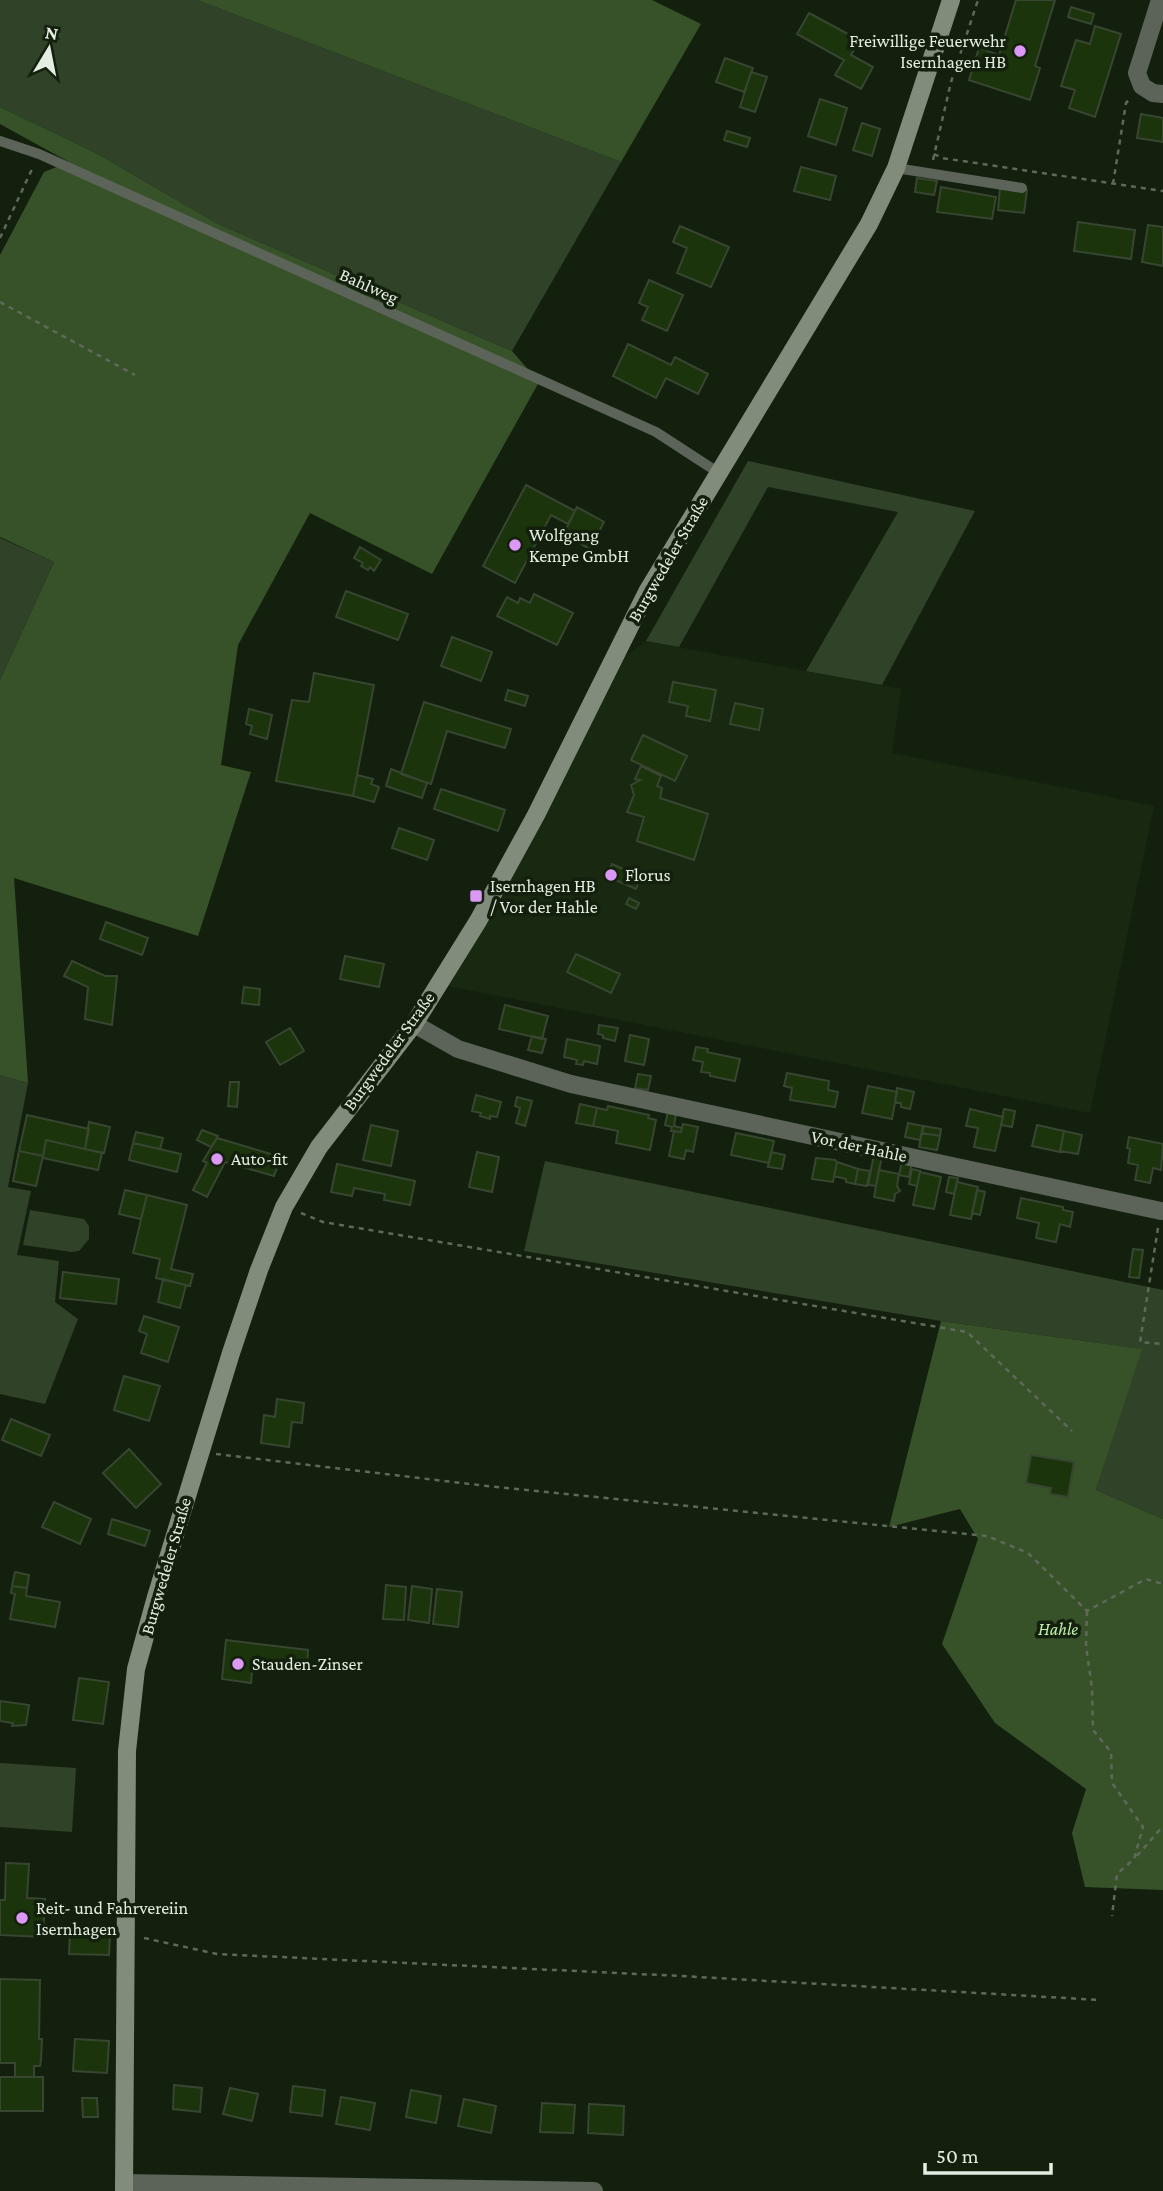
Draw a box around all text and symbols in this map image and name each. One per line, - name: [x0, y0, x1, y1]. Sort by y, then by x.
- north arrow: [14, 14, 84, 84]
- text: N: [44, 21, 60, 44]
- place label: Freiwillige Feuerwehr Isernhagen HB: [849, 31, 1007, 72]
- marker: Freiwillige Feuerwehr Isernhagen HB: [1012, 43, 1028, 59]
- street label: Bahlweg: [336, 264, 402, 308]
- street label: Burgwedeler Straße: [624, 493, 712, 625]
- place label: Wolfgang Kempe GmbH: [529, 525, 629, 566]
- marker: Wolfgang Kempe GmbH: [507, 537, 523, 553]
- place label: Florus: [625, 865, 671, 885]
- marker: Florus: [603, 867, 619, 883]
- place label: Isernhagen HB / Vor der Hahle: [490, 876, 598, 917]
- marker: Isernhagen HB / Vor der Hahle: [468, 888, 484, 904]
- street label: Burgwedeler Straße: [339, 988, 439, 1114]
- street label: Vor der Hahle: [809, 1126, 909, 1166]
- place label: Auto-fit: [231, 1149, 289, 1169]
- marker: Auto-fit: [209, 1151, 225, 1167]
- street label: Burgwedeler Straße: [137, 1495, 195, 1637]
- park label: Hahle: [1038, 1619, 1078, 1639]
- place label: Stauden-Zinser: [252, 1654, 364, 1674]
- marker: Stauden-Zinser: [230, 1656, 246, 1672]
- place label: Reit- und Fahrvereiin Isernhagen: [36, 1898, 189, 1939]
- marker: Reit- und Fahrvereiin Isernhagen: [14, 1910, 30, 1926]
- scale bar: [925, 2132, 1051, 2176]
- text: 50 m: [936, 2144, 979, 2168]

